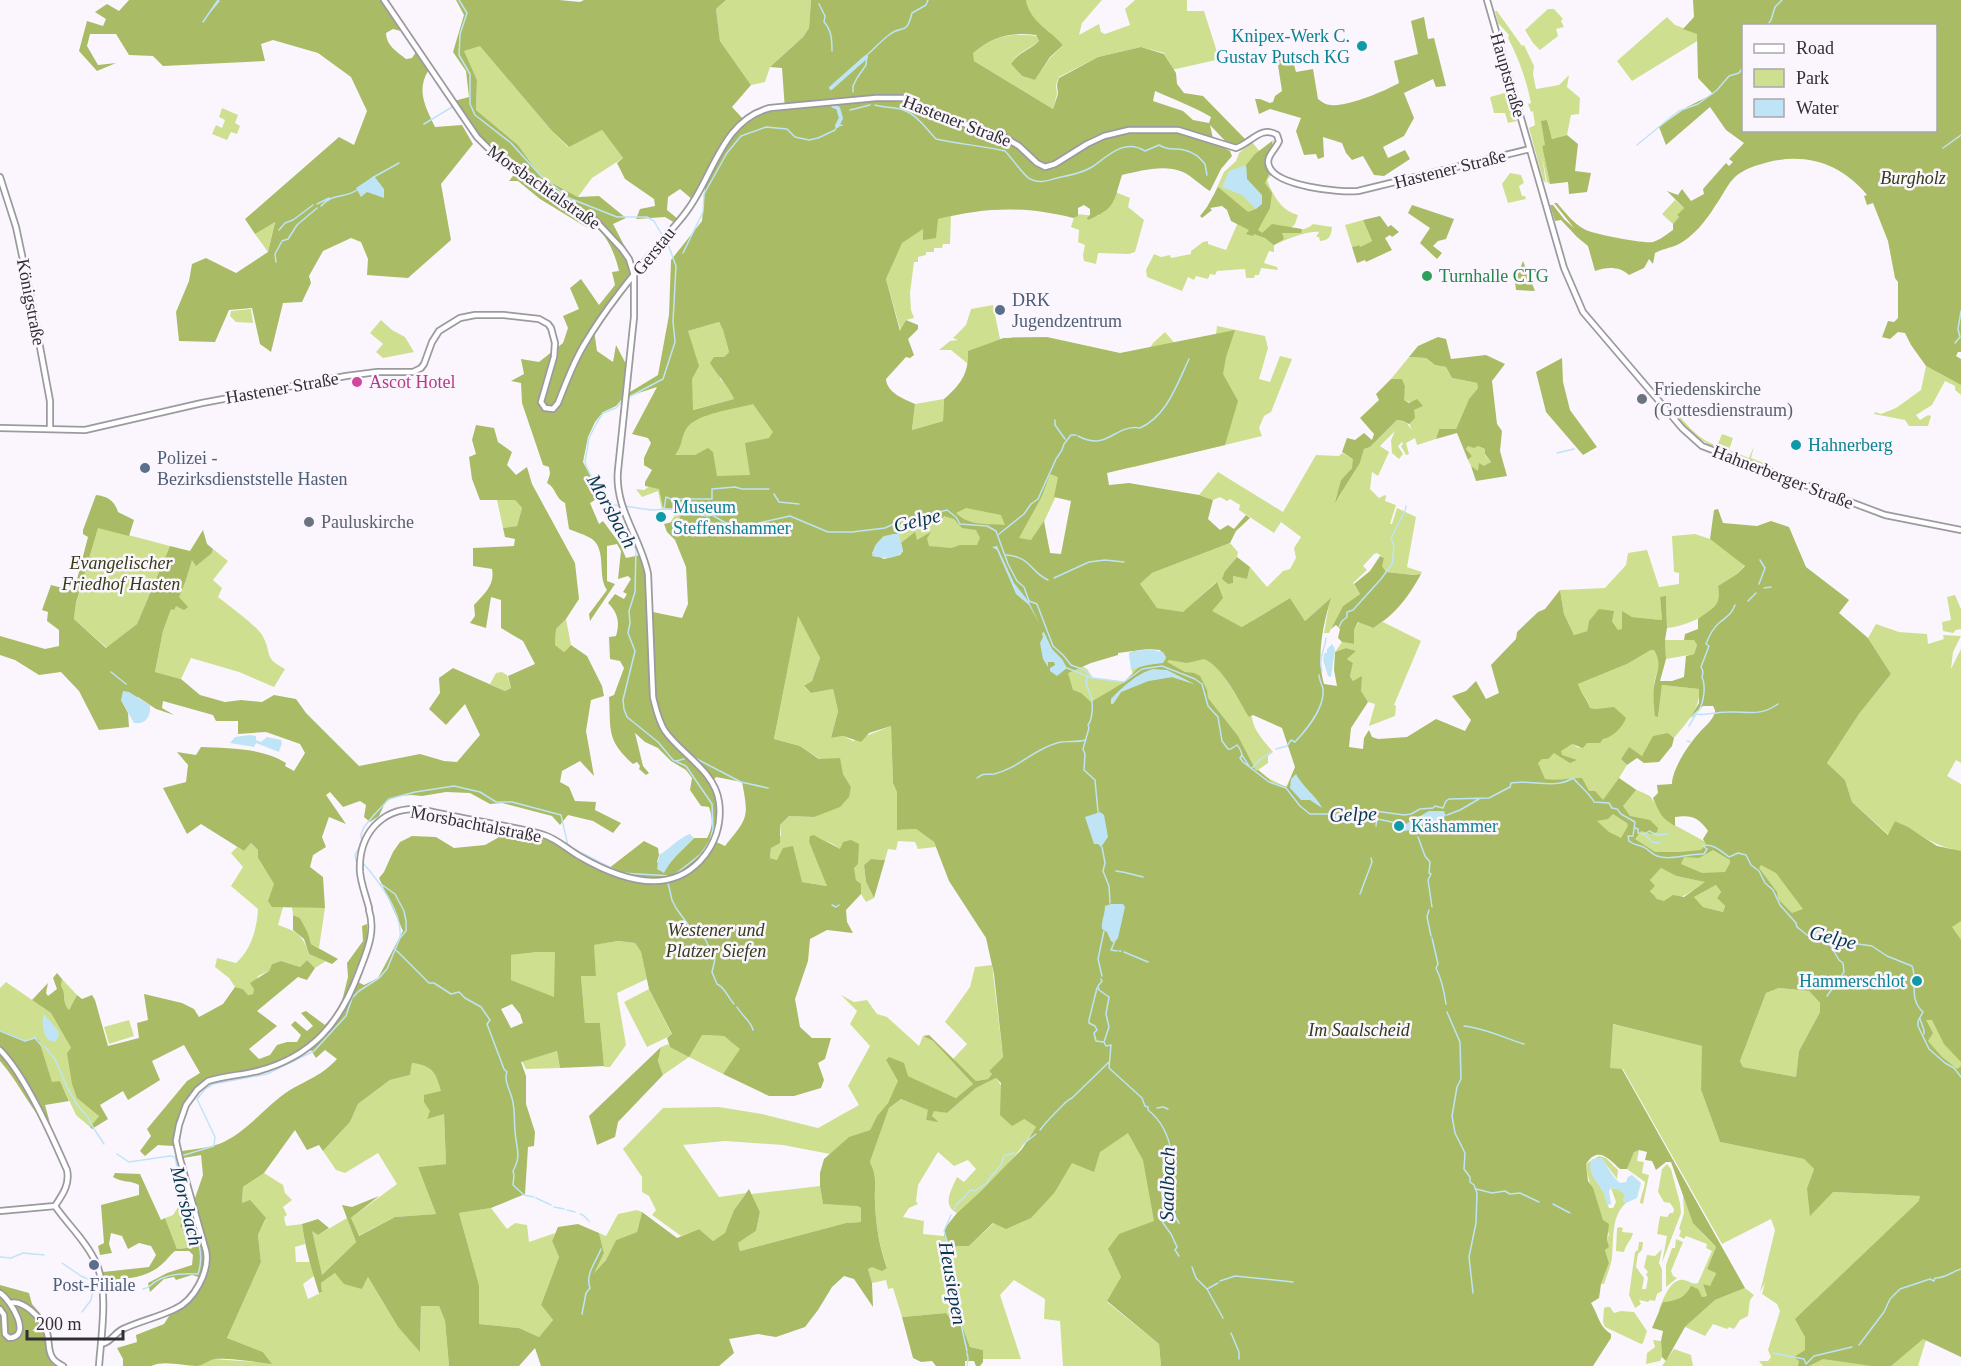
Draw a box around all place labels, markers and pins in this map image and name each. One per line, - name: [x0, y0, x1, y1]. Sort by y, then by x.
- place label: Knipex-Werk C. Gustav Putsch KG: [1216, 26, 1350, 67]
- marker: Knipex-Werk C. Gustav Putsch KG: [1355, 39, 1369, 53]
- place label: Turnhalle CTG: [1439, 266, 1549, 286]
- marker: Turnhalle CTG: [1420, 269, 1434, 283]
- place label: DRK Jugendzentrum: [1012, 290, 1122, 331]
- marker: DRK Jugendzentrum: [993, 303, 1007, 317]
- place label: Ascot Hotel: [369, 372, 455, 392]
- marker: Ascot Hotel: [350, 375, 364, 389]
- place label: Friedenskirche (Gottesdienstraum): [1654, 379, 1793, 421]
- marker: Friedenskirche (Gottesdienstraum): [1635, 392, 1649, 406]
- place label: Hahnerberg: [1808, 435, 1893, 455]
- marker: Hahnerberg: [1789, 438, 1803, 452]
- place label: Polizei - Bezirksdienststelle Hasten: [157, 448, 347, 489]
- marker: Polizei - Bezirksdienststelle Hasten: [138, 461, 152, 475]
- place label: Museum Steffenshammer: [673, 497, 791, 538]
- marker: Museum Steffenshammer: [654, 510, 668, 524]
- place label: Pauluskirche: [321, 512, 414, 532]
- marker: Pauluskirche: [302, 515, 316, 529]
- place label: Käshammer: [1411, 816, 1498, 836]
- marker: Käshammer: [1392, 819, 1406, 833]
- place label: Hammerschlot: [1799, 971, 1905, 991]
- marker: Hammerschlot: [1910, 974, 1924, 988]
- marker: Post-Filiale: [87, 1258, 101, 1272]
- place label: Post-Filiale: [52, 1275, 136, 1295]

